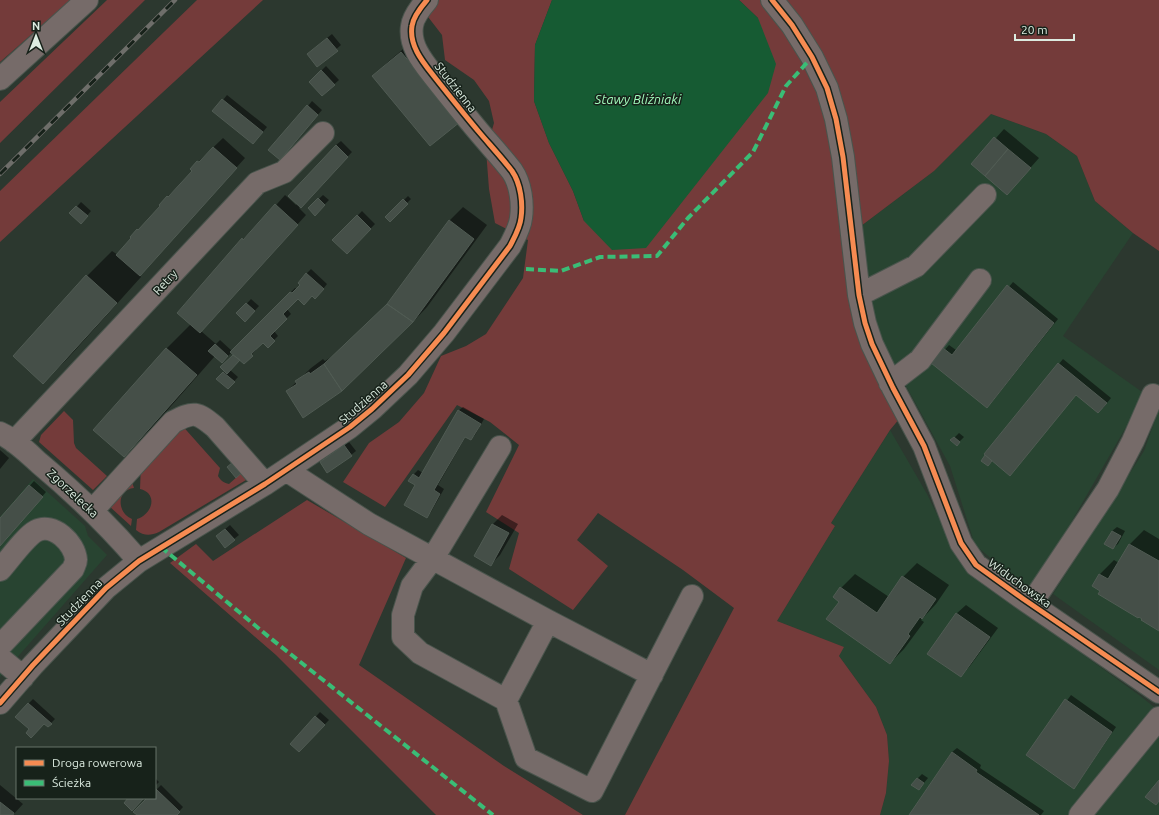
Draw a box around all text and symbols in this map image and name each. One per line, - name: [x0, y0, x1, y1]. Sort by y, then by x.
- north arrow: [16, 16, 56, 56]
- scale bar: [1015, 16, 1074, 42]
- text: N: [32, 20, 40, 32]
- text: 20 m: [1021, 23, 1048, 36]
- street label: Studzienna: [432, 59, 480, 115]
- water label: Stawy Bliźniaki: [594, 92, 682, 106]
- street label: Retry: [150, 267, 180, 297]
- street label: Studzienna: [336, 377, 390, 427]
- street label: Zgorzelecka: [45, 466, 101, 520]
- street label: Widuchowska: [986, 556, 1054, 610]
- street label: Studzienna: [54, 576, 104, 628]
- legend: [16, 747, 156, 799]
- text: Droga rowerowa: [52, 756, 142, 769]
- text: Ścieżka: [52, 776, 91, 789]

